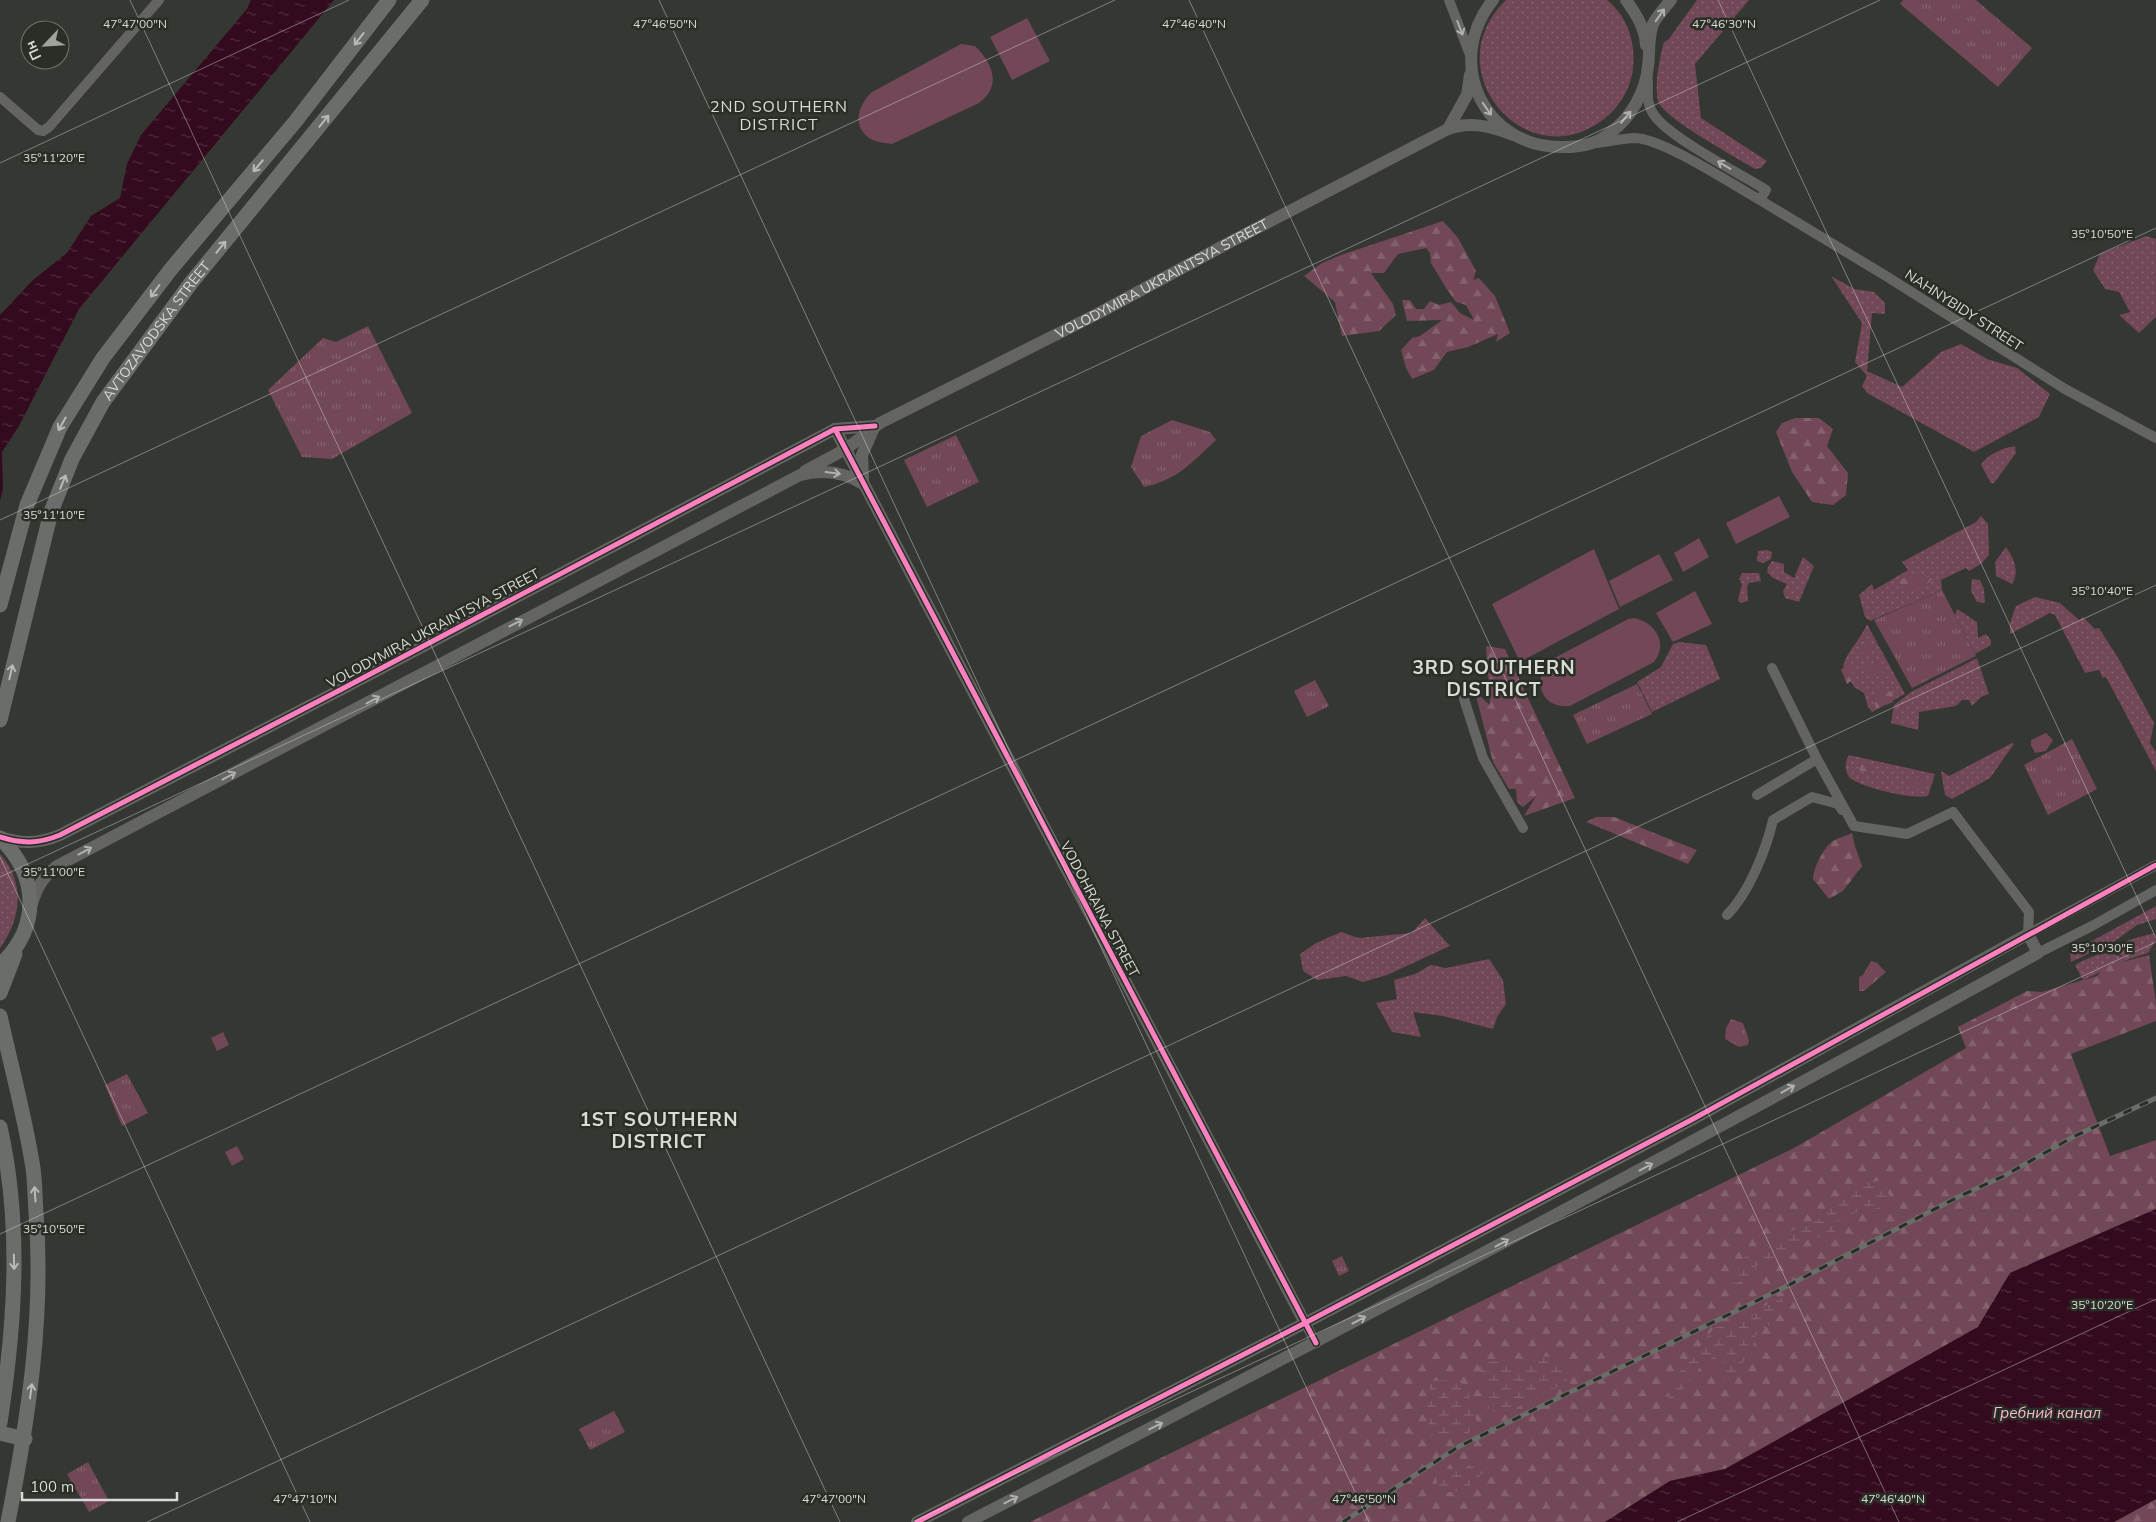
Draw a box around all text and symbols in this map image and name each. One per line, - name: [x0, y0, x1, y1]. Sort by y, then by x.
- one-way arrow: [1655, 8, 1665, 22]
- text: 47°47'00"N: [103, 16, 167, 31]
- text: 47°46'50"N: [633, 16, 697, 31]
- text: 47°46'40"N: [1162, 16, 1226, 31]
- text: 47°46'30"N: [1692, 16, 1756, 31]
- north arrow: [20, 20, 70, 70]
- one-way arrow: [1456, 20, 1465, 35]
- one-way arrow: [354, 32, 365, 45]
- text: Пн: [21, 38, 45, 63]
- district label: 2ND SOUTHERN DISTRICT: [710, 96, 848, 134]
- one-way arrow: [1482, 102, 1492, 116]
- one-way arrow: [1621, 110, 1632, 123]
- one-way arrow: [319, 115, 330, 128]
- text: 35°11'20"E: [23, 150, 85, 165]
- one-way arrow: [252, 159, 264, 172]
- one-way arrow: [1718, 159, 1732, 169]
- street label: VOLODYMIRA UKRAINTSYA STREET: [1052, 215, 1272, 342]
- text: 35°10'50"E: [2071, 226, 2133, 241]
- one-way arrow: [216, 240, 227, 253]
- street label: AVTOZAVODSKA STREET: [98, 257, 214, 404]
- street label: NAHNYBIDY STREET: [1902, 265, 2027, 355]
- one-way arrow: [149, 284, 160, 297]
- one-way arrow: [57, 417, 67, 431]
- one-way arrow: [824, 468, 840, 478]
- one-way arrow: [59, 475, 68, 490]
- text: 35°11'10"E: [23, 507, 85, 522]
- street label: VOLODYMIRA UKRAINTSYA STREET: [323, 564, 543, 692]
- text: 35°10'40"E: [2071, 583, 2133, 598]
- one-way arrow: [508, 618, 523, 627]
- district label: 3RD SOUTHERN DISTRICT: [1412, 655, 1576, 701]
- one-way arrow: [7, 665, 16, 681]
- one-way arrow: [365, 695, 380, 704]
- one-way arrow: [221, 770, 236, 780]
- street label: VODOHRAINA STREET: [1056, 838, 1144, 981]
- one-way arrow: [78, 846, 92, 856]
- text: 35°11'00"E: [23, 864, 85, 879]
- text: 35°10'30"E: [2071, 940, 2133, 955]
- one-way arrow: [1781, 1084, 1795, 1094]
- district label: 1ST SOUTHERN DISTRICT: [579, 1107, 739, 1153]
- one-way arrow: [1638, 1162, 1653, 1172]
- one-way arrow: [30, 1186, 39, 1202]
- text: 35°10'50"E: [23, 1221, 85, 1236]
- one-way arrow: [1495, 1238, 1509, 1248]
- one-way arrow: [9, 1253, 19, 1269]
- text: 35°10'20"E: [2071, 1297, 2133, 1312]
- one-way arrow: [1351, 1315, 1366, 1324]
- one-way arrow: [26, 1383, 36, 1399]
- water label: Гребний канал: [1993, 1403, 2101, 1422]
- one-way arrow: [1148, 1421, 1163, 1430]
- scale bar: [22, 1470, 178, 1502]
- text: 100 m: [30, 1477, 74, 1496]
- text: 47°47'10"N: [273, 1491, 337, 1506]
- text: 47°47'00"N: [802, 1491, 866, 1506]
- text: 47°46'50"N: [1332, 1491, 1396, 1506]
- text: 47°46'40"N: [1861, 1491, 1925, 1506]
- one-way arrow: [1003, 1495, 1018, 1504]

